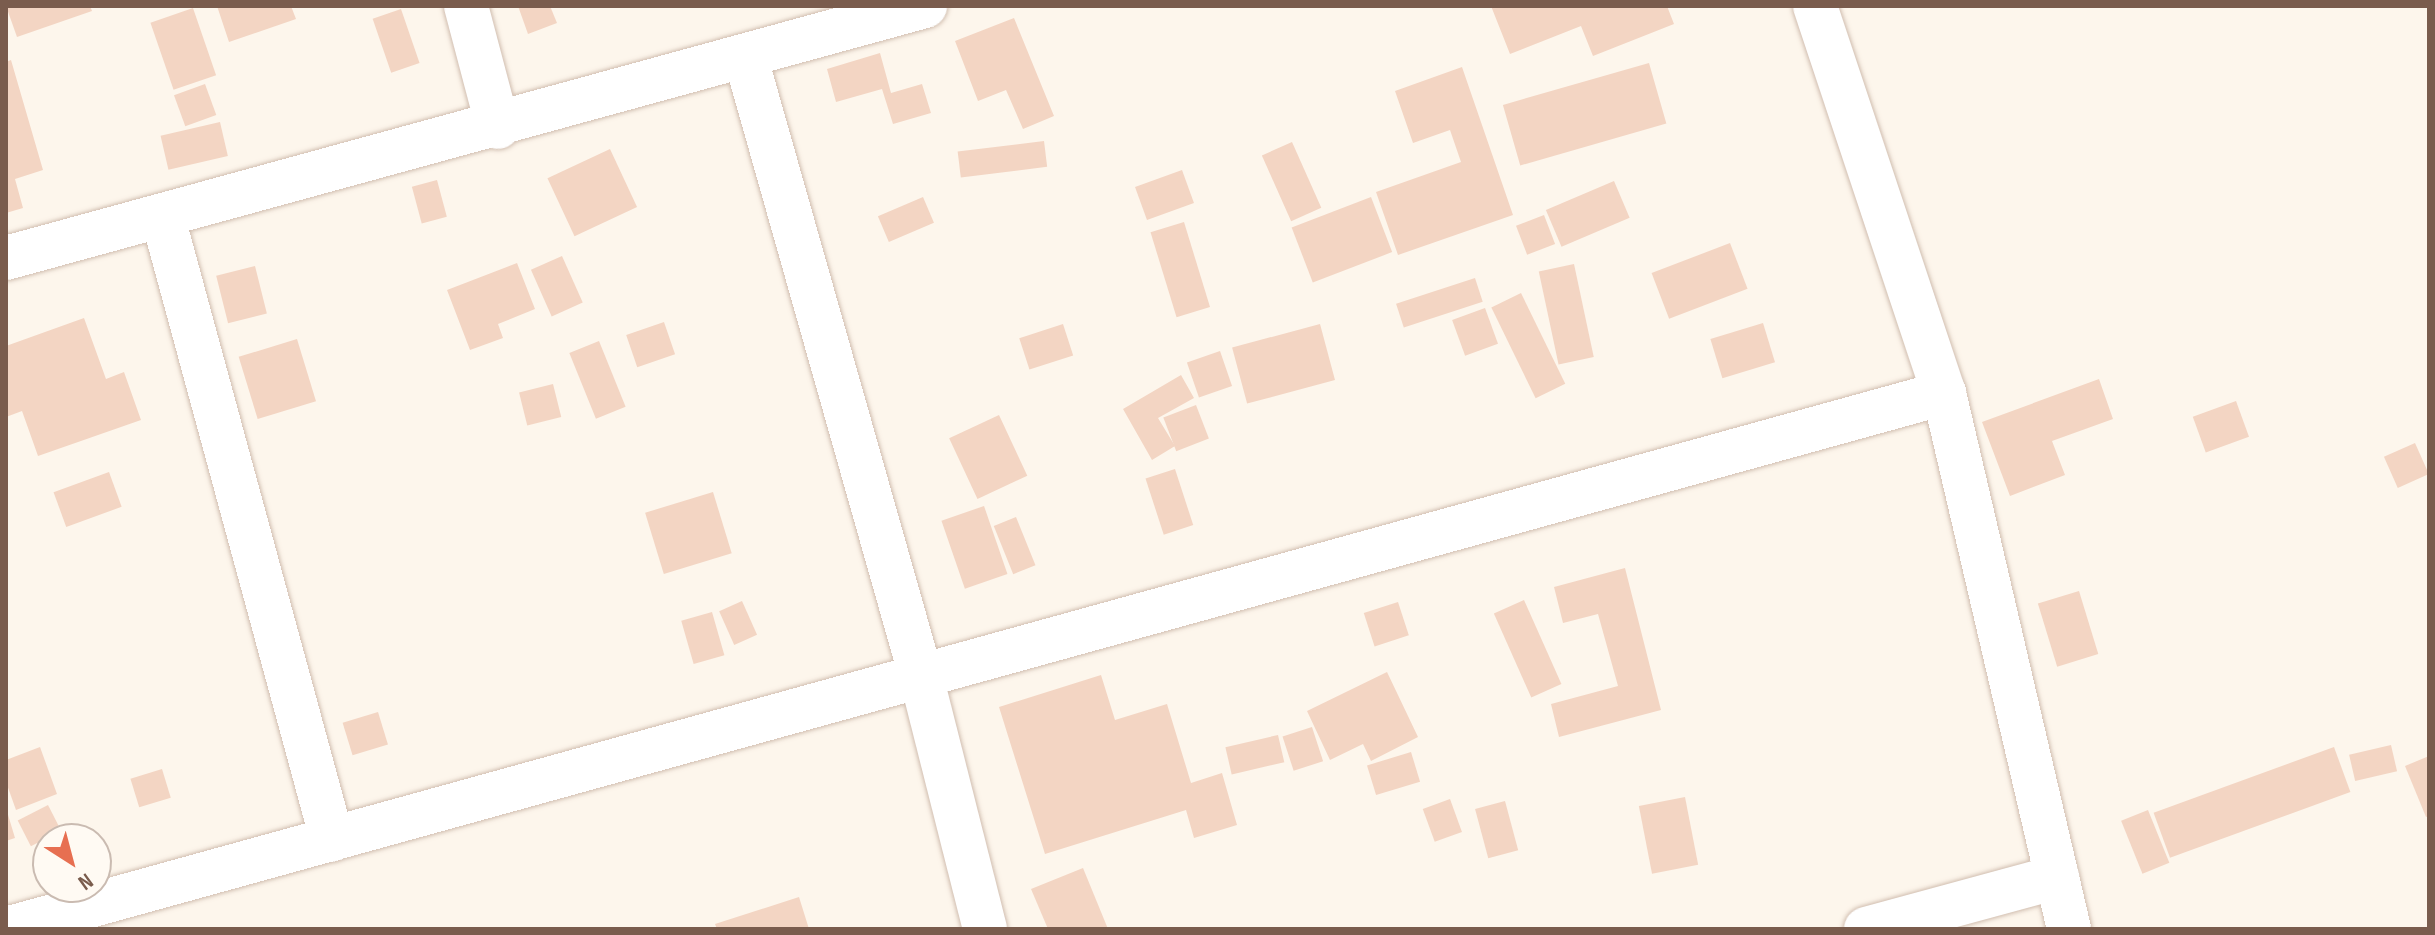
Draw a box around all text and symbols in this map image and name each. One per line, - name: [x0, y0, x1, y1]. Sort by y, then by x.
- north arrow: [32, 823, 112, 903]
- text: N: [73, 867, 98, 896]

